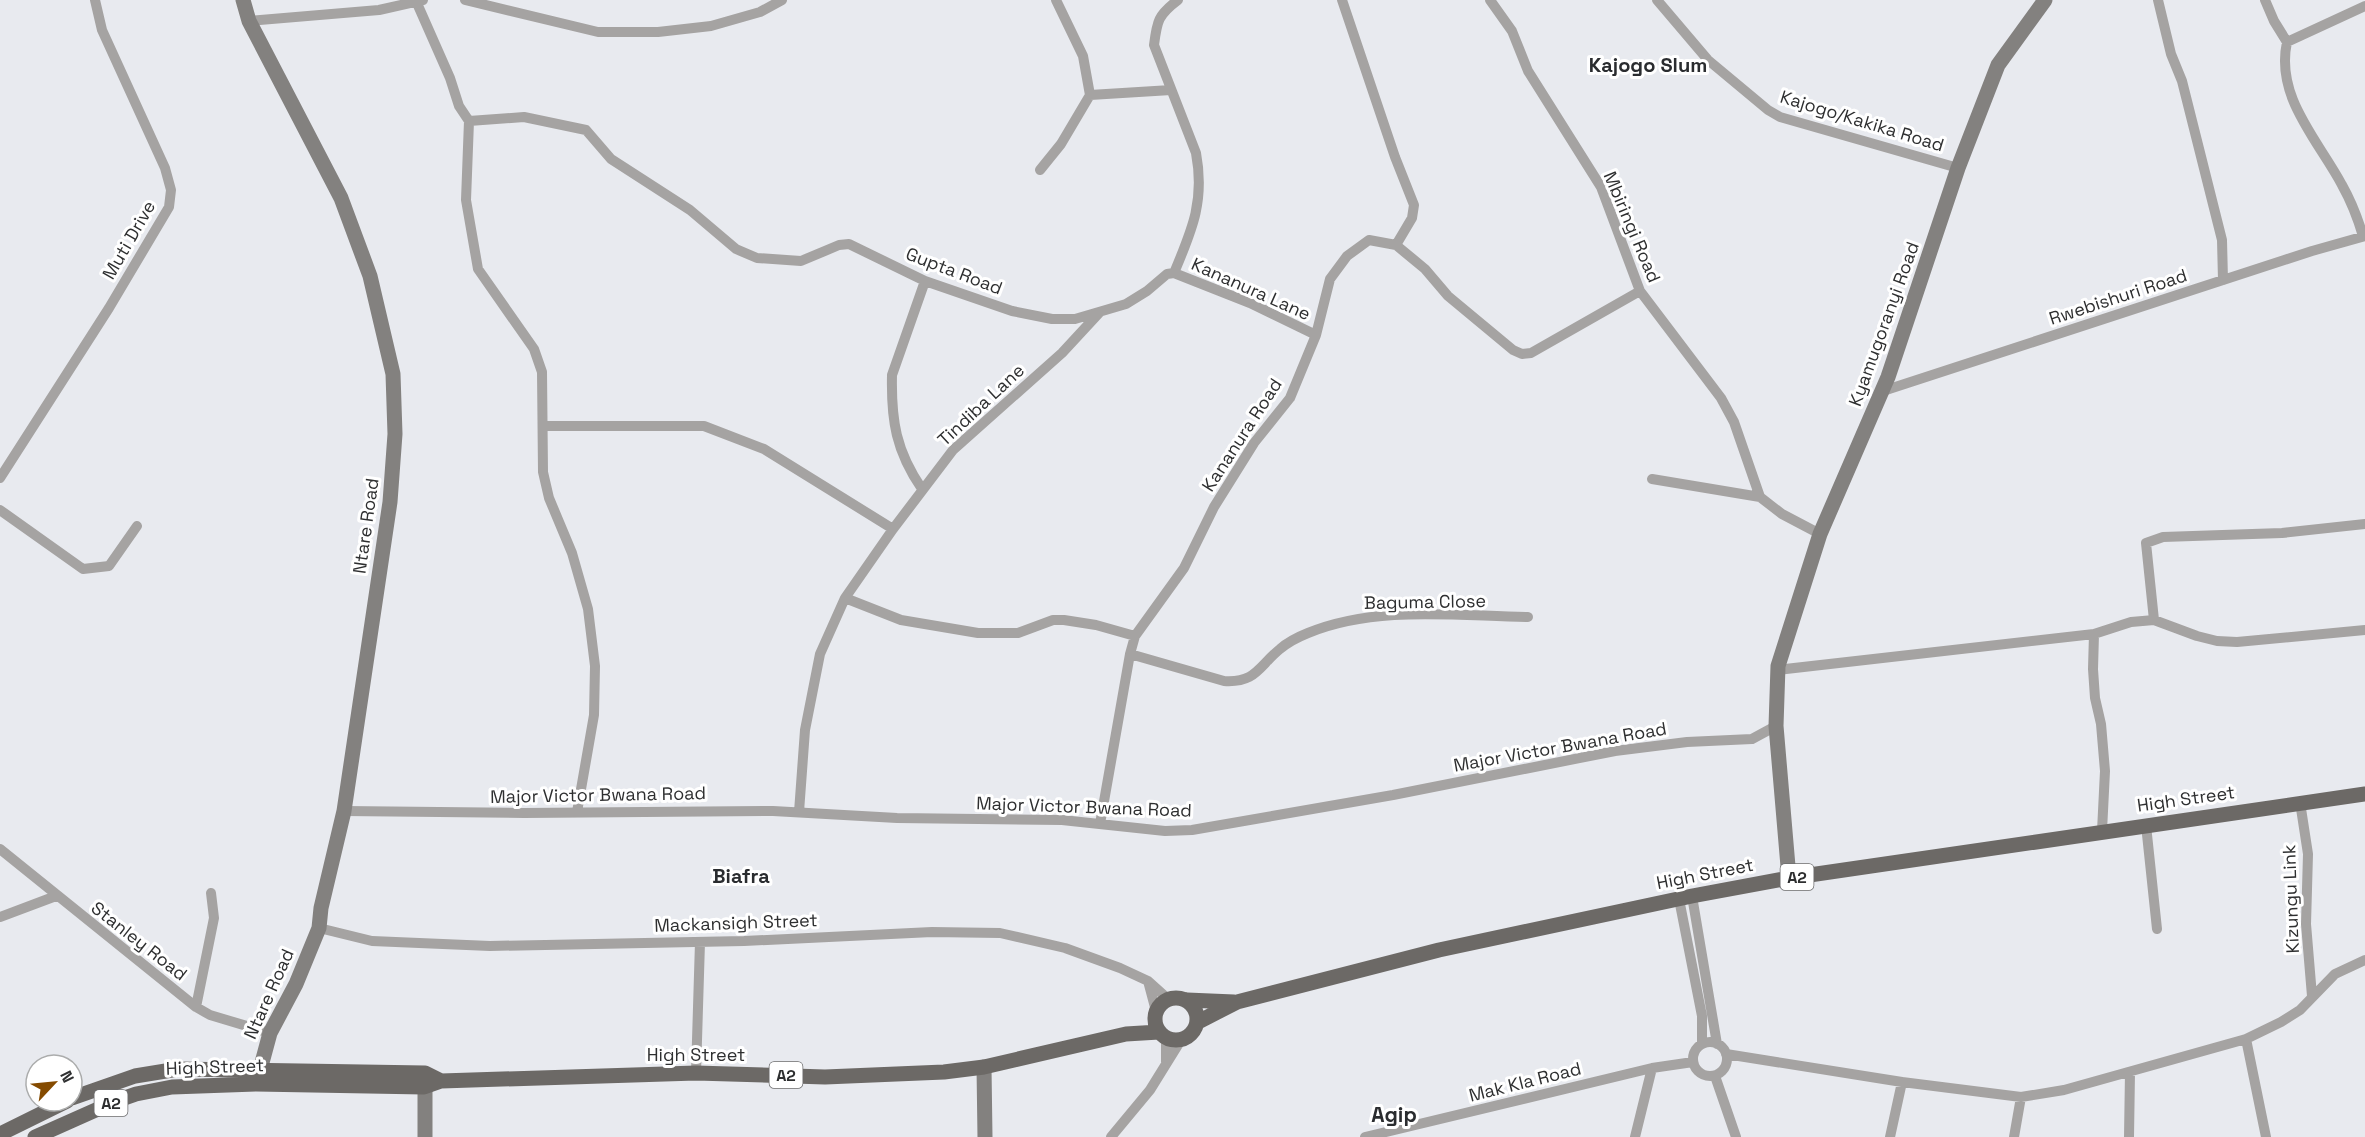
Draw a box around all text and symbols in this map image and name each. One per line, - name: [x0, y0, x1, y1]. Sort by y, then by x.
- district label: Kajogo Slum: [1589, 52, 1707, 78]
- street label: Kajogo/Kakika Road: [1778, 85, 1947, 156]
- street label: Mbiringi Road: [1599, 168, 1666, 286]
- street label: Muti Drive: [97, 196, 160, 283]
- street label: Kyamugoranyi Road: [1843, 239, 1924, 409]
- street label: Gupta Road: [903, 242, 1006, 299]
- street label: Kananura Lane: [1188, 252, 1314, 325]
- street label: Rwebishuri Road: [2046, 263, 2190, 330]
- street label: Tindiba Lane: [932, 359, 1029, 451]
- street label: Kananura Road: [1196, 374, 1287, 496]
- street label: Ntare Road: [347, 477, 384, 575]
- street label: Baguma Close: [1364, 589, 1486, 614]
- street label: Major Victor Bwana Road: [1452, 716, 1668, 777]
- street label: High Street: [2136, 780, 2236, 817]
- street label: Major Victor Bwana Road: [490, 781, 706, 808]
- street label: Major Victor Bwana Road: [976, 791, 1192, 822]
- street label: Kizungu Link: [2277, 844, 2304, 954]
- street label: High Street: [1654, 853, 1755, 894]
- district label: Biafra: [712, 863, 770, 889]
- road number: A2: [1780, 864, 1814, 890]
- street label: Stanley Road: [87, 896, 192, 985]
- street label: Mackansigh Street: [654, 908, 818, 937]
- street label: Ntare Road: [238, 945, 299, 1043]
- street label: High Street: [647, 1043, 745, 1066]
- north arrow: [24, 1053, 84, 1113]
- street label: High Street: [165, 1053, 265, 1080]
- street label: Mak Kla Road: [1466, 1056, 1583, 1107]
- road number: A2: [770, 1062, 802, 1088]
- text: N: [55, 1067, 79, 1086]
- road number: A2: [94, 1090, 128, 1116]
- district label: Agip: [1371, 1101, 1417, 1128]

